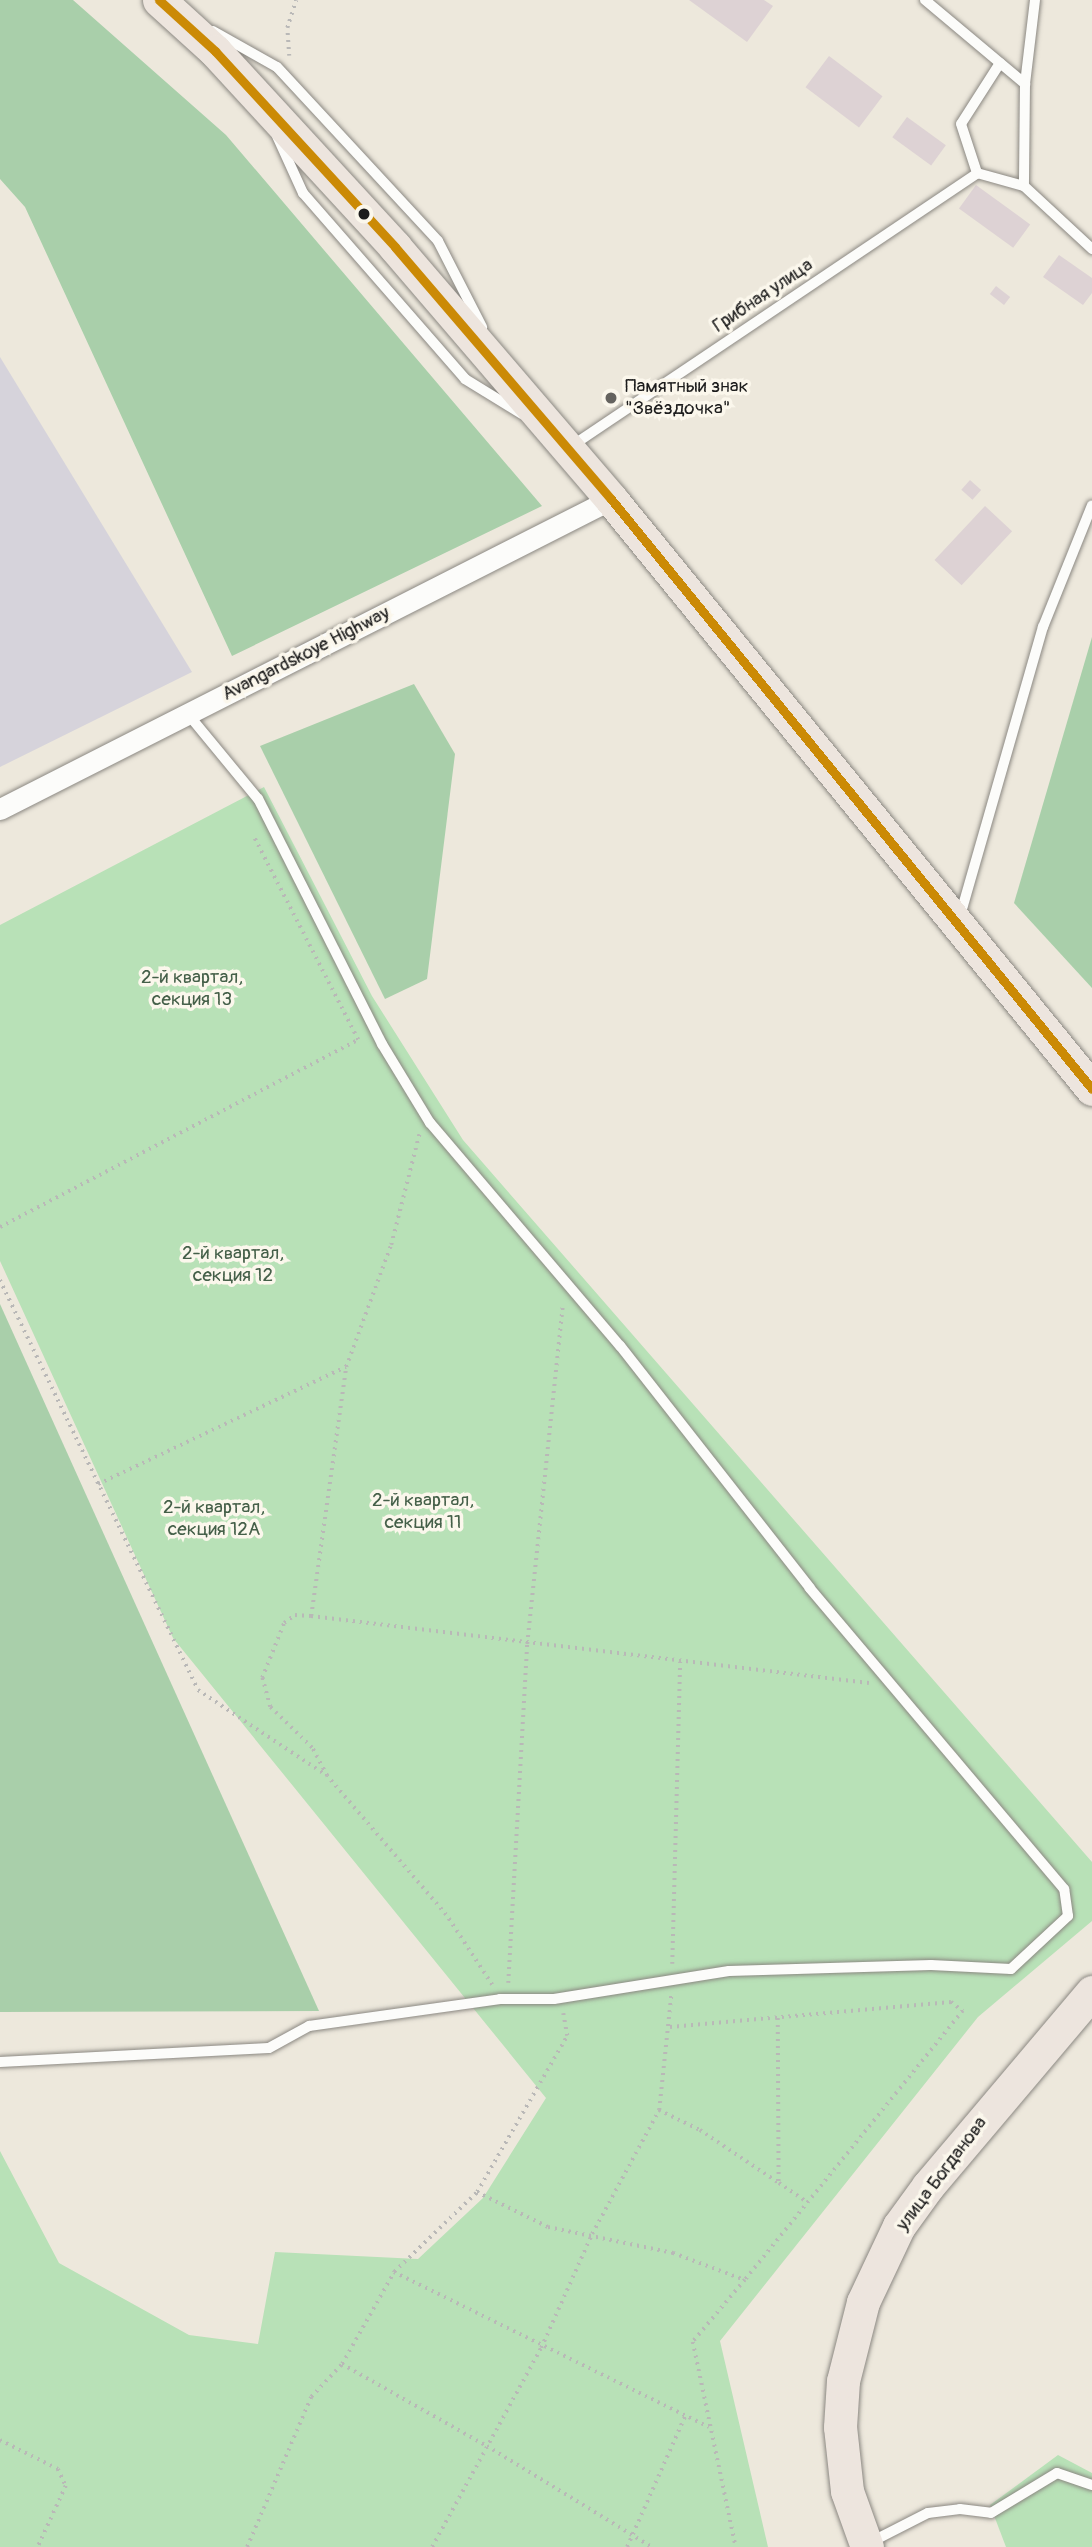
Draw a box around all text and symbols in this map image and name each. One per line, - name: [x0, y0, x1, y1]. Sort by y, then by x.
- unlabelled marker: [357, 207, 371, 221]
- street label: Грибная улица: [708, 254, 818, 338]
- place label: Памятный знак "Звёздочка": [625, 376, 748, 420]
- marker: Памятный знак "Звёздочка": [603, 390, 619, 406]
- street label: Avangardskoye Highway: [219, 602, 393, 706]
- park label: 2-й квартал, секция 13: [141, 967, 243, 1011]
- park label: 2-й квартал, секция 12: [182, 1243, 284, 1287]
- park label: 2-й квартал, секция 11: [372, 1490, 474, 1534]
- park label: 2-й квартал, секция 12А: [163, 1497, 265, 1541]
- street label: улица Богданова: [892, 2112, 992, 2236]

